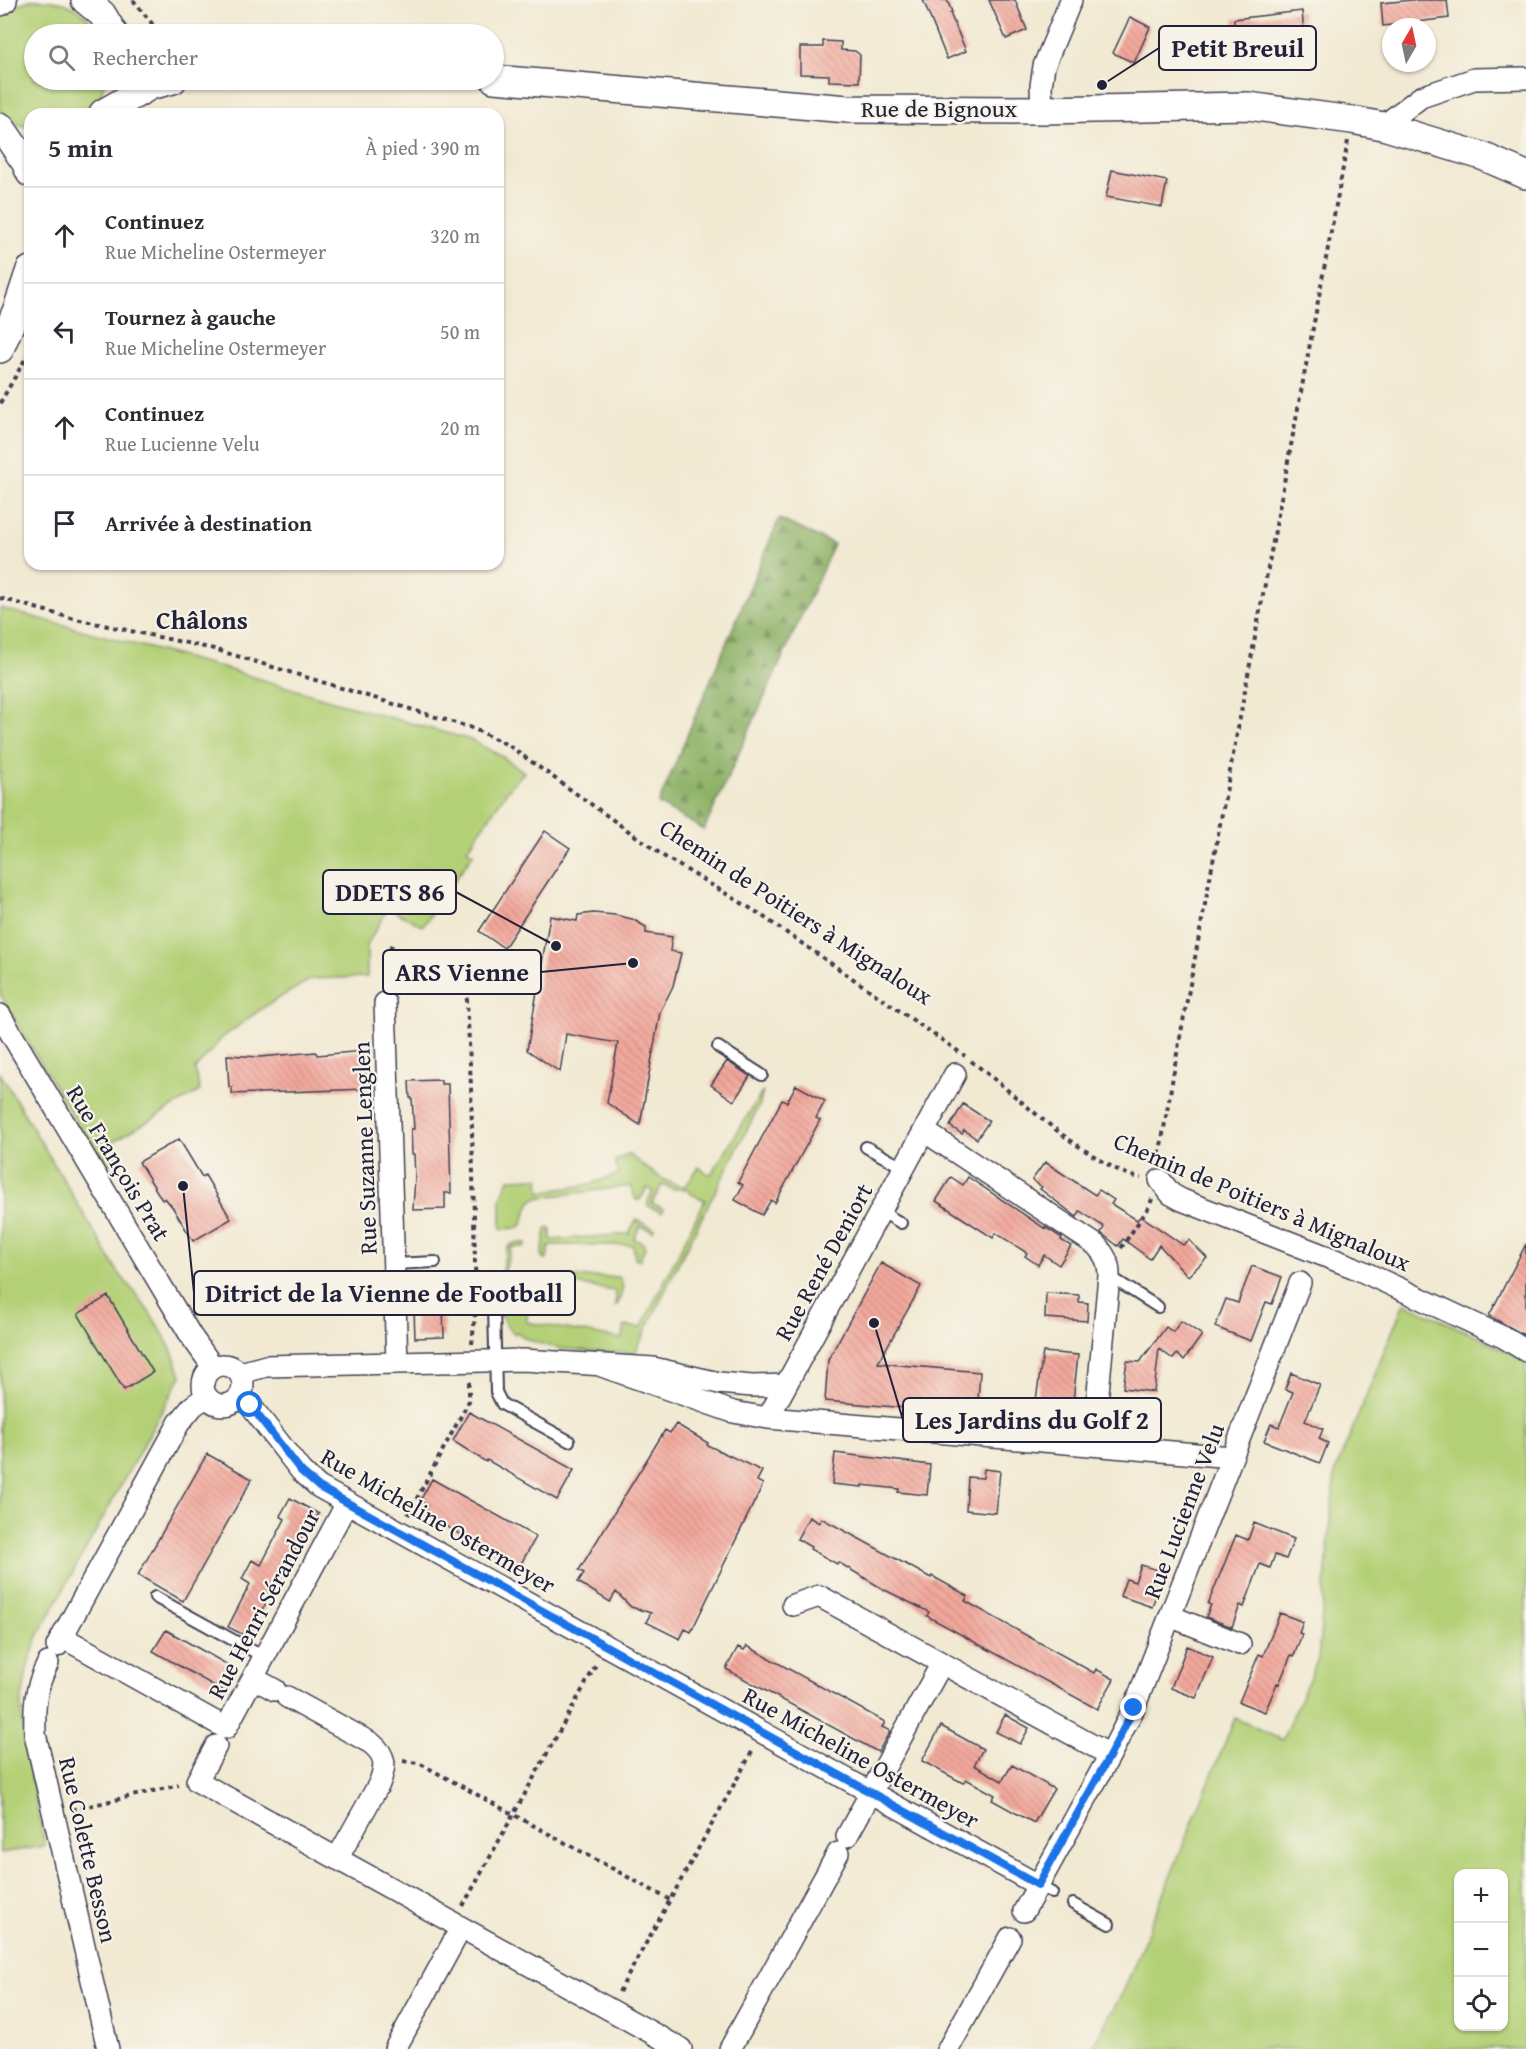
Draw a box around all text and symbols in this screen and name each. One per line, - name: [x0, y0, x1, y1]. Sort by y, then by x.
- north arrow: [1382, 18, 1436, 72]
- search box: [24, 24, 504, 90]
- callout: Petit Breuil: [1159, 26, 1316, 70]
- text: Petit Breuil: [1172, 28, 1304, 67]
- icon: search: [45, 41, 78, 74]
- text: Rechercher: [93, 41, 198, 73]
- street label: Rue de Bignoux: [861, 91, 1018, 126]
- text: 5 min: [48, 128, 113, 167]
- text: À pied · 390 m: [365, 133, 480, 162]
- text: Continuez: [105, 205, 204, 237]
- icon: ahead: [48, 219, 81, 252]
- text: 320 m: [430, 221, 480, 250]
- text: Rue Micheline Ostermeyer: [105, 237, 326, 266]
- text: Tournez à gauche: [105, 301, 276, 333]
- icon: left: [48, 315, 81, 348]
- text: 50 m: [440, 317, 480, 346]
- text: Rue Micheline Ostermeyer: [105, 333, 326, 362]
- text: Continuez: [105, 397, 204, 429]
- icon: ahead: [48, 411, 81, 444]
- text: 20 m: [440, 413, 480, 442]
- text: Rue Lucienne Velu: [105, 429, 260, 458]
- icon: arrive: [48, 507, 81, 540]
- text: Arrivée à destination: [105, 507, 312, 539]
- district label: Châlons: [156, 600, 248, 639]
- street label: Chemin de Poitiers à Mignaloux: [653, 810, 940, 1014]
- callout: DDETS 86: [323, 870, 456, 914]
- text: DDETS 86: [335, 872, 445, 911]
- callout: ARS Vienne: [383, 950, 541, 994]
- text: ARS Vienne: [395, 952, 529, 991]
- street label: Rue Suzanne Lenglen: [343, 1040, 386, 1255]
- street label: Rue François Prat: [58, 1078, 179, 1248]
- street label: Chemin de Poitiers à Mignaloux: [1108, 1123, 1417, 1280]
- street label: Rue René Deniort: [766, 1176, 882, 1347]
- callout: Ditrict de la Vienne de Football: [194, 1271, 575, 1315]
- text: Ditrict de la Vienne de Football: [205, 1273, 563, 1312]
- route start: [236, 1391, 262, 1417]
- callout: Les Jardins du Golf 2: [903, 1398, 1161, 1442]
- text: Les Jardins du Golf 2: [915, 1400, 1149, 1439]
- street label: Rue Lucienne Velu: [1134, 1418, 1233, 1604]
- street label: Rue Micheline Ostermeyer: [315, 1439, 562, 1602]
- street label: Rue Henri Sérandour: [199, 1502, 329, 1705]
- street label: Rue Micheline Ostermeyer: [737, 1678, 986, 1837]
- route end: [1120, 1694, 1146, 1720]
- street label: Rue Colette Besson: [50, 1753, 127, 1947]
- map controls: [1454, 1869, 1508, 2031]
- button: +: [1454, 1869, 1508, 1923]
- button: −: [1454, 1923, 1508, 1977]
- button: locate: [1454, 1977, 1508, 2031]

